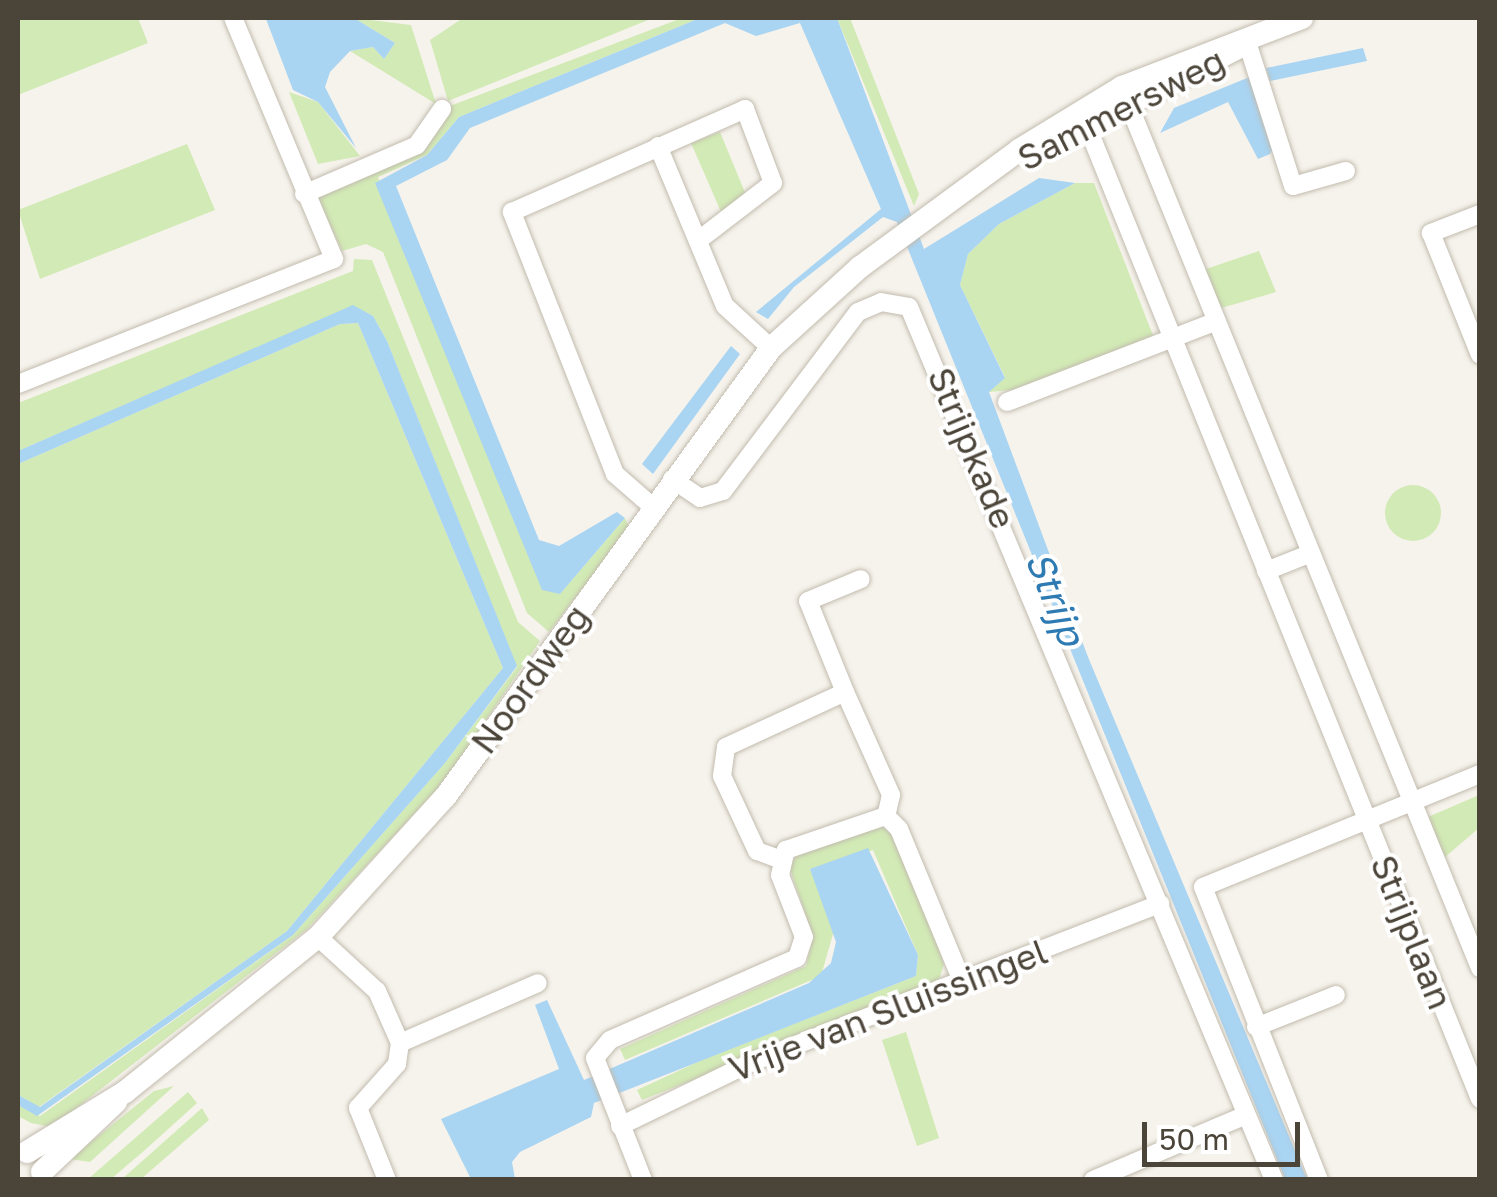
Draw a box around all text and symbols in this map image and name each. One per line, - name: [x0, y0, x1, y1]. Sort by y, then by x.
- street label: Sammersweg: [1011, 39, 1231, 179]
- street label: Strijpkade: [919, 361, 1025, 535]
- water label: Strijp: [1017, 544, 1095, 652]
- street label: Noordweg: [462, 597, 598, 761]
- street label: Strijplaan: [1362, 849, 1462, 1015]
- street label: Vrije van Sluissingel: [723, 930, 1053, 1090]
- scale bar: [1147, 1102, 1304, 1164]
- text: 50 m: [1159, 1121, 1229, 1157]

